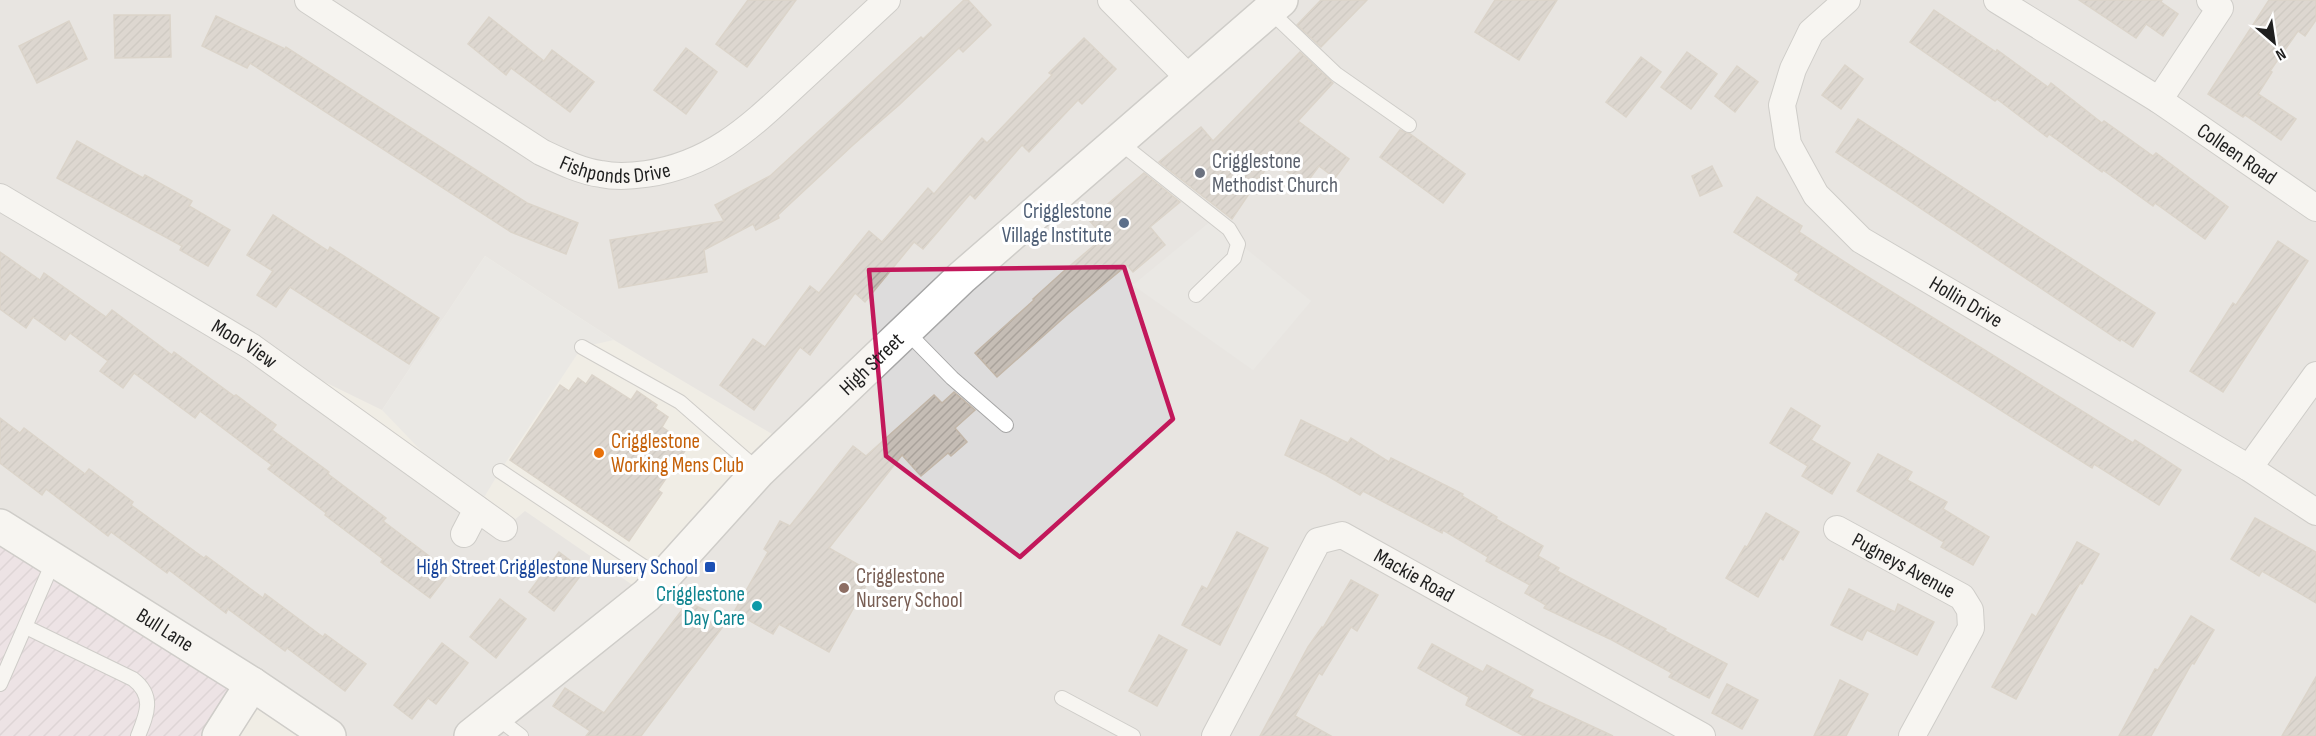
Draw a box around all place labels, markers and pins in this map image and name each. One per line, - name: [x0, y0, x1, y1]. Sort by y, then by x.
- place label: Crigglestone Methodist Church: [1212, 149, 1338, 198]
- marker: Crigglestone Methodist Church: [1193, 166, 1207, 180]
- place label: Crigglestone Village Institute: [1002, 199, 1112, 248]
- marker: Crigglestone Village Institute: [1117, 216, 1131, 230]
- place label: Crigglestone Working Mens Club: [611, 429, 744, 478]
- marker: Crigglestone Working Mens Club: [592, 446, 606, 460]
- place label: High Street Crigglestone Nursery School: [416, 555, 698, 580]
- marker: High Street Crigglestone Nursery School: [703, 560, 717, 574]
- place label: Crigglestone Nursery School: [856, 564, 963, 613]
- marker: Crigglestone Nursery School: [837, 581, 851, 595]
- place label: Crigglestone Day Care: [656, 582, 745, 631]
- marker: Crigglestone Day Care: [750, 599, 764, 613]

